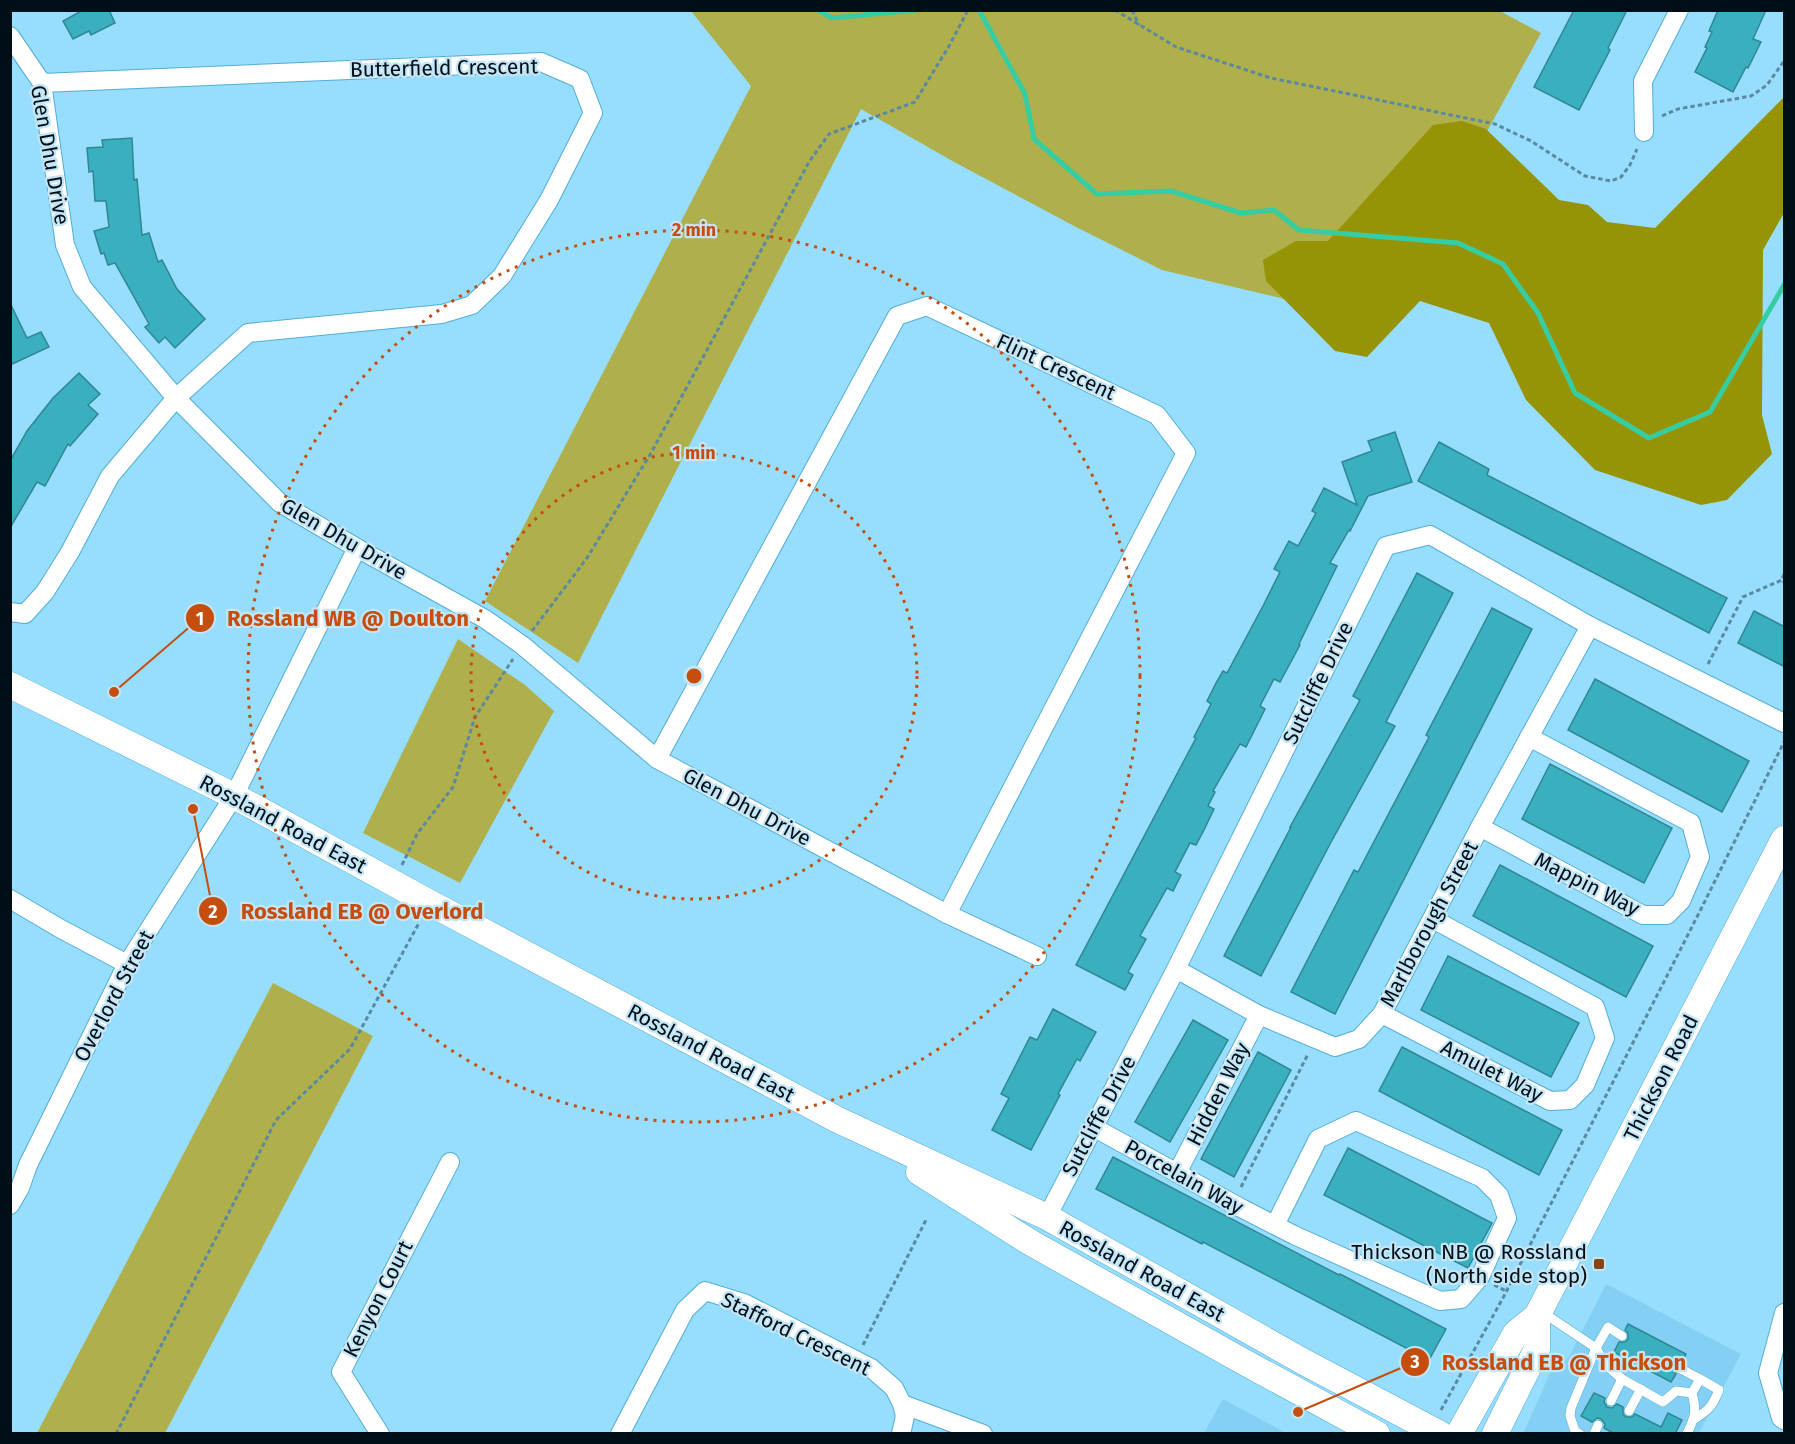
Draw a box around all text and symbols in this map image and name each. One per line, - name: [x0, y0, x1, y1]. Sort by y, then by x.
- street label: Butterfield Crescent: [350, 53, 539, 83]
- street label: Glen Dhu Drive: [25, 83, 75, 227]
- text: 2 min: [672, 219, 716, 241]
- street label: Flint Crescent: [992, 328, 1120, 406]
- text: 1 min: [672, 442, 716, 464]
- street label: Glen Dhu Drive: [276, 492, 412, 586]
- callout: Rossland WB @ Doulton: [185, 598, 481, 638]
- text: Rossland WB @ Doulton: [227, 605, 469, 632]
- text: 1: [196, 608, 204, 630]
- street label: Sutcliffe Drive: [1277, 617, 1359, 749]
- centre of rings: [684, 666, 704, 686]
- street label: Glen Dhu Drive: [678, 762, 816, 852]
- street label: Rossland Road East: [195, 769, 371, 879]
- street label: Marlborough Street: [1374, 836, 1484, 1012]
- street label: Mappin Way: [1530, 846, 1645, 922]
- callout: Rossland EB @ Overlord: [198, 891, 495, 931]
- text: Rossland EB @ Overlord: [241, 898, 483, 925]
- text: 2: [208, 901, 218, 923]
- street label: Overlord Street: [68, 925, 160, 1066]
- street label: Rossland Road East: [623, 998, 799, 1108]
- street label: Thickson Road: [1618, 1011, 1704, 1145]
- street label: Amulet Way: [1437, 1034, 1548, 1108]
- street label: Hidden Way: [1181, 1037, 1255, 1150]
- street label: Sutcliffe Drive: [1056, 1051, 1142, 1181]
- street label: Porcelain Way: [1120, 1134, 1249, 1221]
- street label: Rossland Road East: [1055, 1215, 1230, 1328]
- street label: Kenyon Court: [337, 1236, 419, 1362]
- place label: Thickson NB @ Rossland (North side stop): [1351, 1239, 1587, 1289]
- marker: Thickson NB @ Rossland (North side stop): [1592, 1257, 1606, 1271]
- street label: Stafford Crescent: [717, 1287, 875, 1382]
- callout: Rossland EB @ Thickson: [1400, 1342, 1698, 1382]
- text: Rossland EB @ Thickson: [1442, 1349, 1686, 1376]
- text: 3: [1409, 1351, 1420, 1373]

